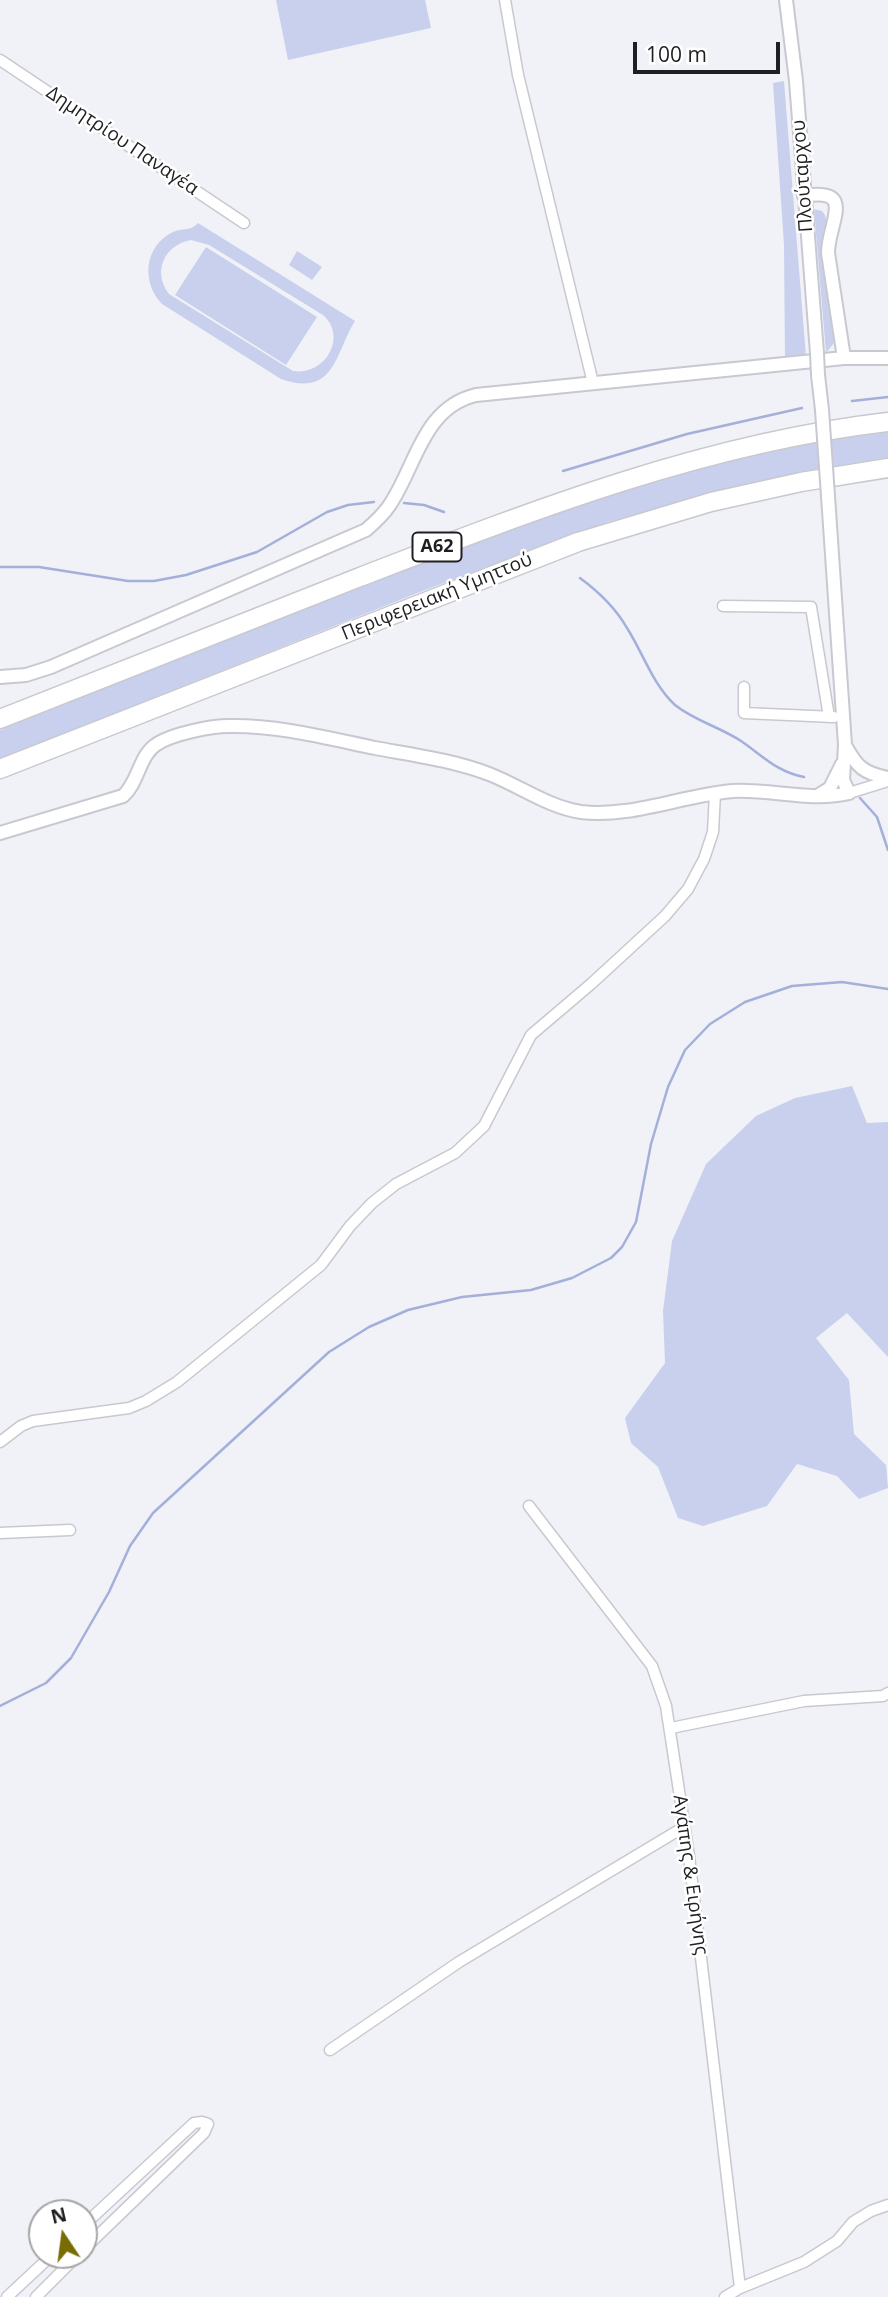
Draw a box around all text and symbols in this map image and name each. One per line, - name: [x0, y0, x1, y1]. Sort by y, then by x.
- scale bar: [636, 28, 783, 72]
- text: 100 m: [646, 40, 707, 68]
- street label: Δημητρίου Παναγέα: [42, 82, 202, 200]
- street label: Πλούταρχου: [788, 119, 818, 233]
- road number: Α62: [412, 532, 462, 562]
- street label: Περιφερειακή Υμηττού: [338, 548, 536, 646]
- street label: Αγάπης & Ειρήνης: [667, 1793, 713, 1957]
- north arrow: [28, 2199, 98, 2269]
- text: N: [48, 2201, 69, 2230]

